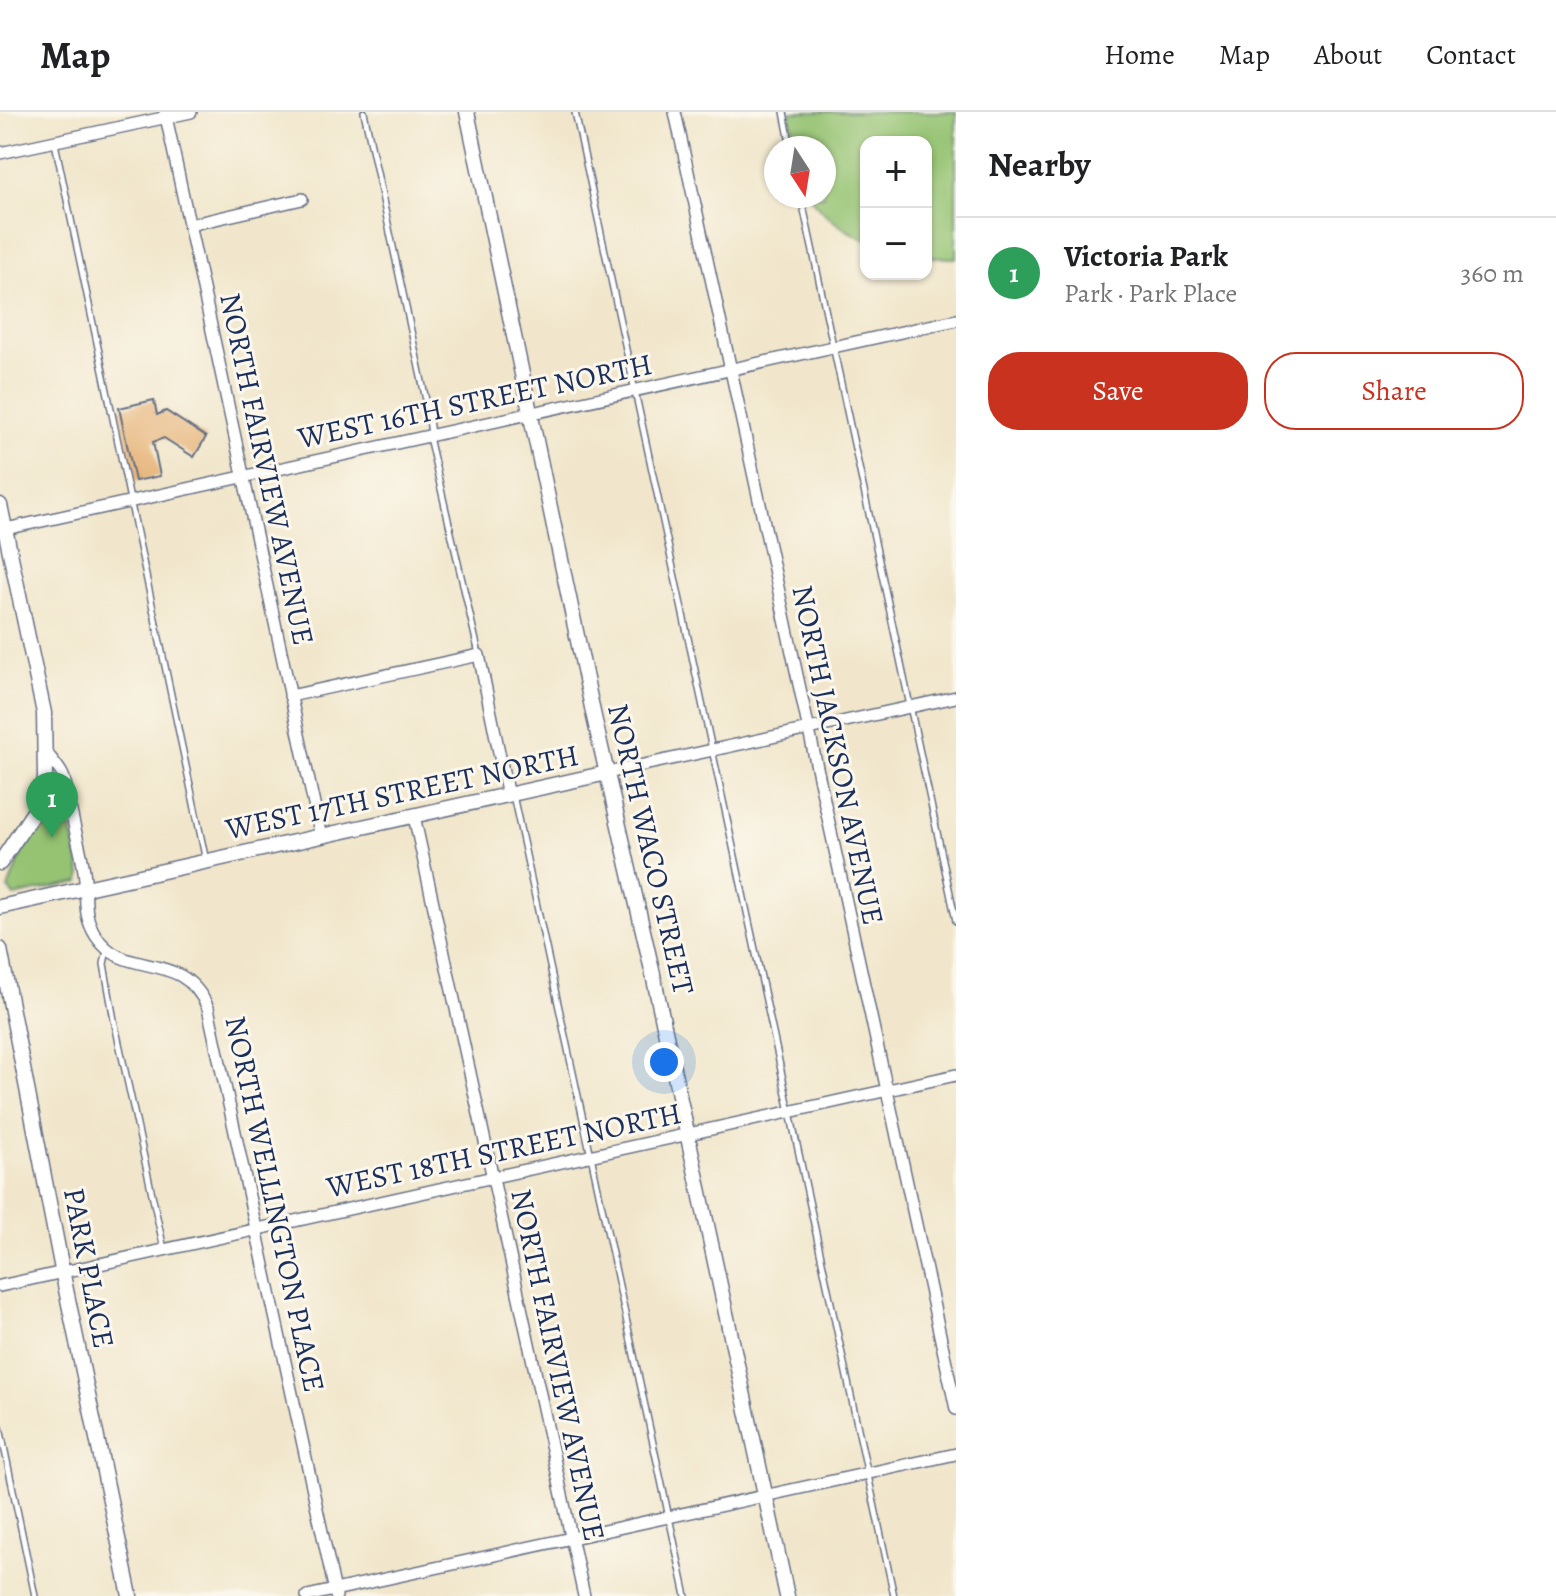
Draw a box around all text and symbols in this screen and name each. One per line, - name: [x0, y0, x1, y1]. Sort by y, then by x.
- text: Map: [40, 29, 110, 81]
- text: Home: [1104, 36, 1175, 74]
- text: Map: [1219, 36, 1270, 74]
- text: About: [1314, 36, 1382, 74]
- text: Contact: [1426, 36, 1516, 74]
- north arrow: [764, 136, 836, 208]
- map controls: [860, 136, 932, 280]
- button: +: [860, 136, 932, 208]
- text: Nearby: [988, 141, 1091, 188]
- button: −: [860, 208, 932, 280]
- text: Victoria Park: [1064, 236, 1228, 276]
- text: 1: [1009, 256, 1019, 291]
- text: 360 m: [1461, 256, 1524, 291]
- text: Park · Park Place: [1064, 276, 1237, 311]
- street label: NORTH FAIRVIEW AVENUE: [210, 289, 324, 649]
- street label: WEST 16TH STREET NORTH: [293, 344, 656, 458]
- button: Save: [988, 352, 1248, 430]
- button: Share: [1264, 352, 1524, 430]
- street label: NORTH JACKSON AVENUE: [782, 582, 894, 928]
- street label: NORTH WACO STREET: [598, 700, 704, 999]
- street label: WEST 17TH STREET NORTH: [221, 735, 582, 849]
- pin: 1: [26, 772, 78, 838]
- street label: NORTH WELLINGTON PLACE: [216, 1012, 334, 1396]
- your location: [644, 1042, 684, 1082]
- street label: WEST 18TH STREET NORTH: [322, 1093, 685, 1207]
- street label: PARK PLACE: [54, 1184, 124, 1352]
- street label: NORTH FAIRVIEW AVENUE: [501, 1185, 615, 1545]

